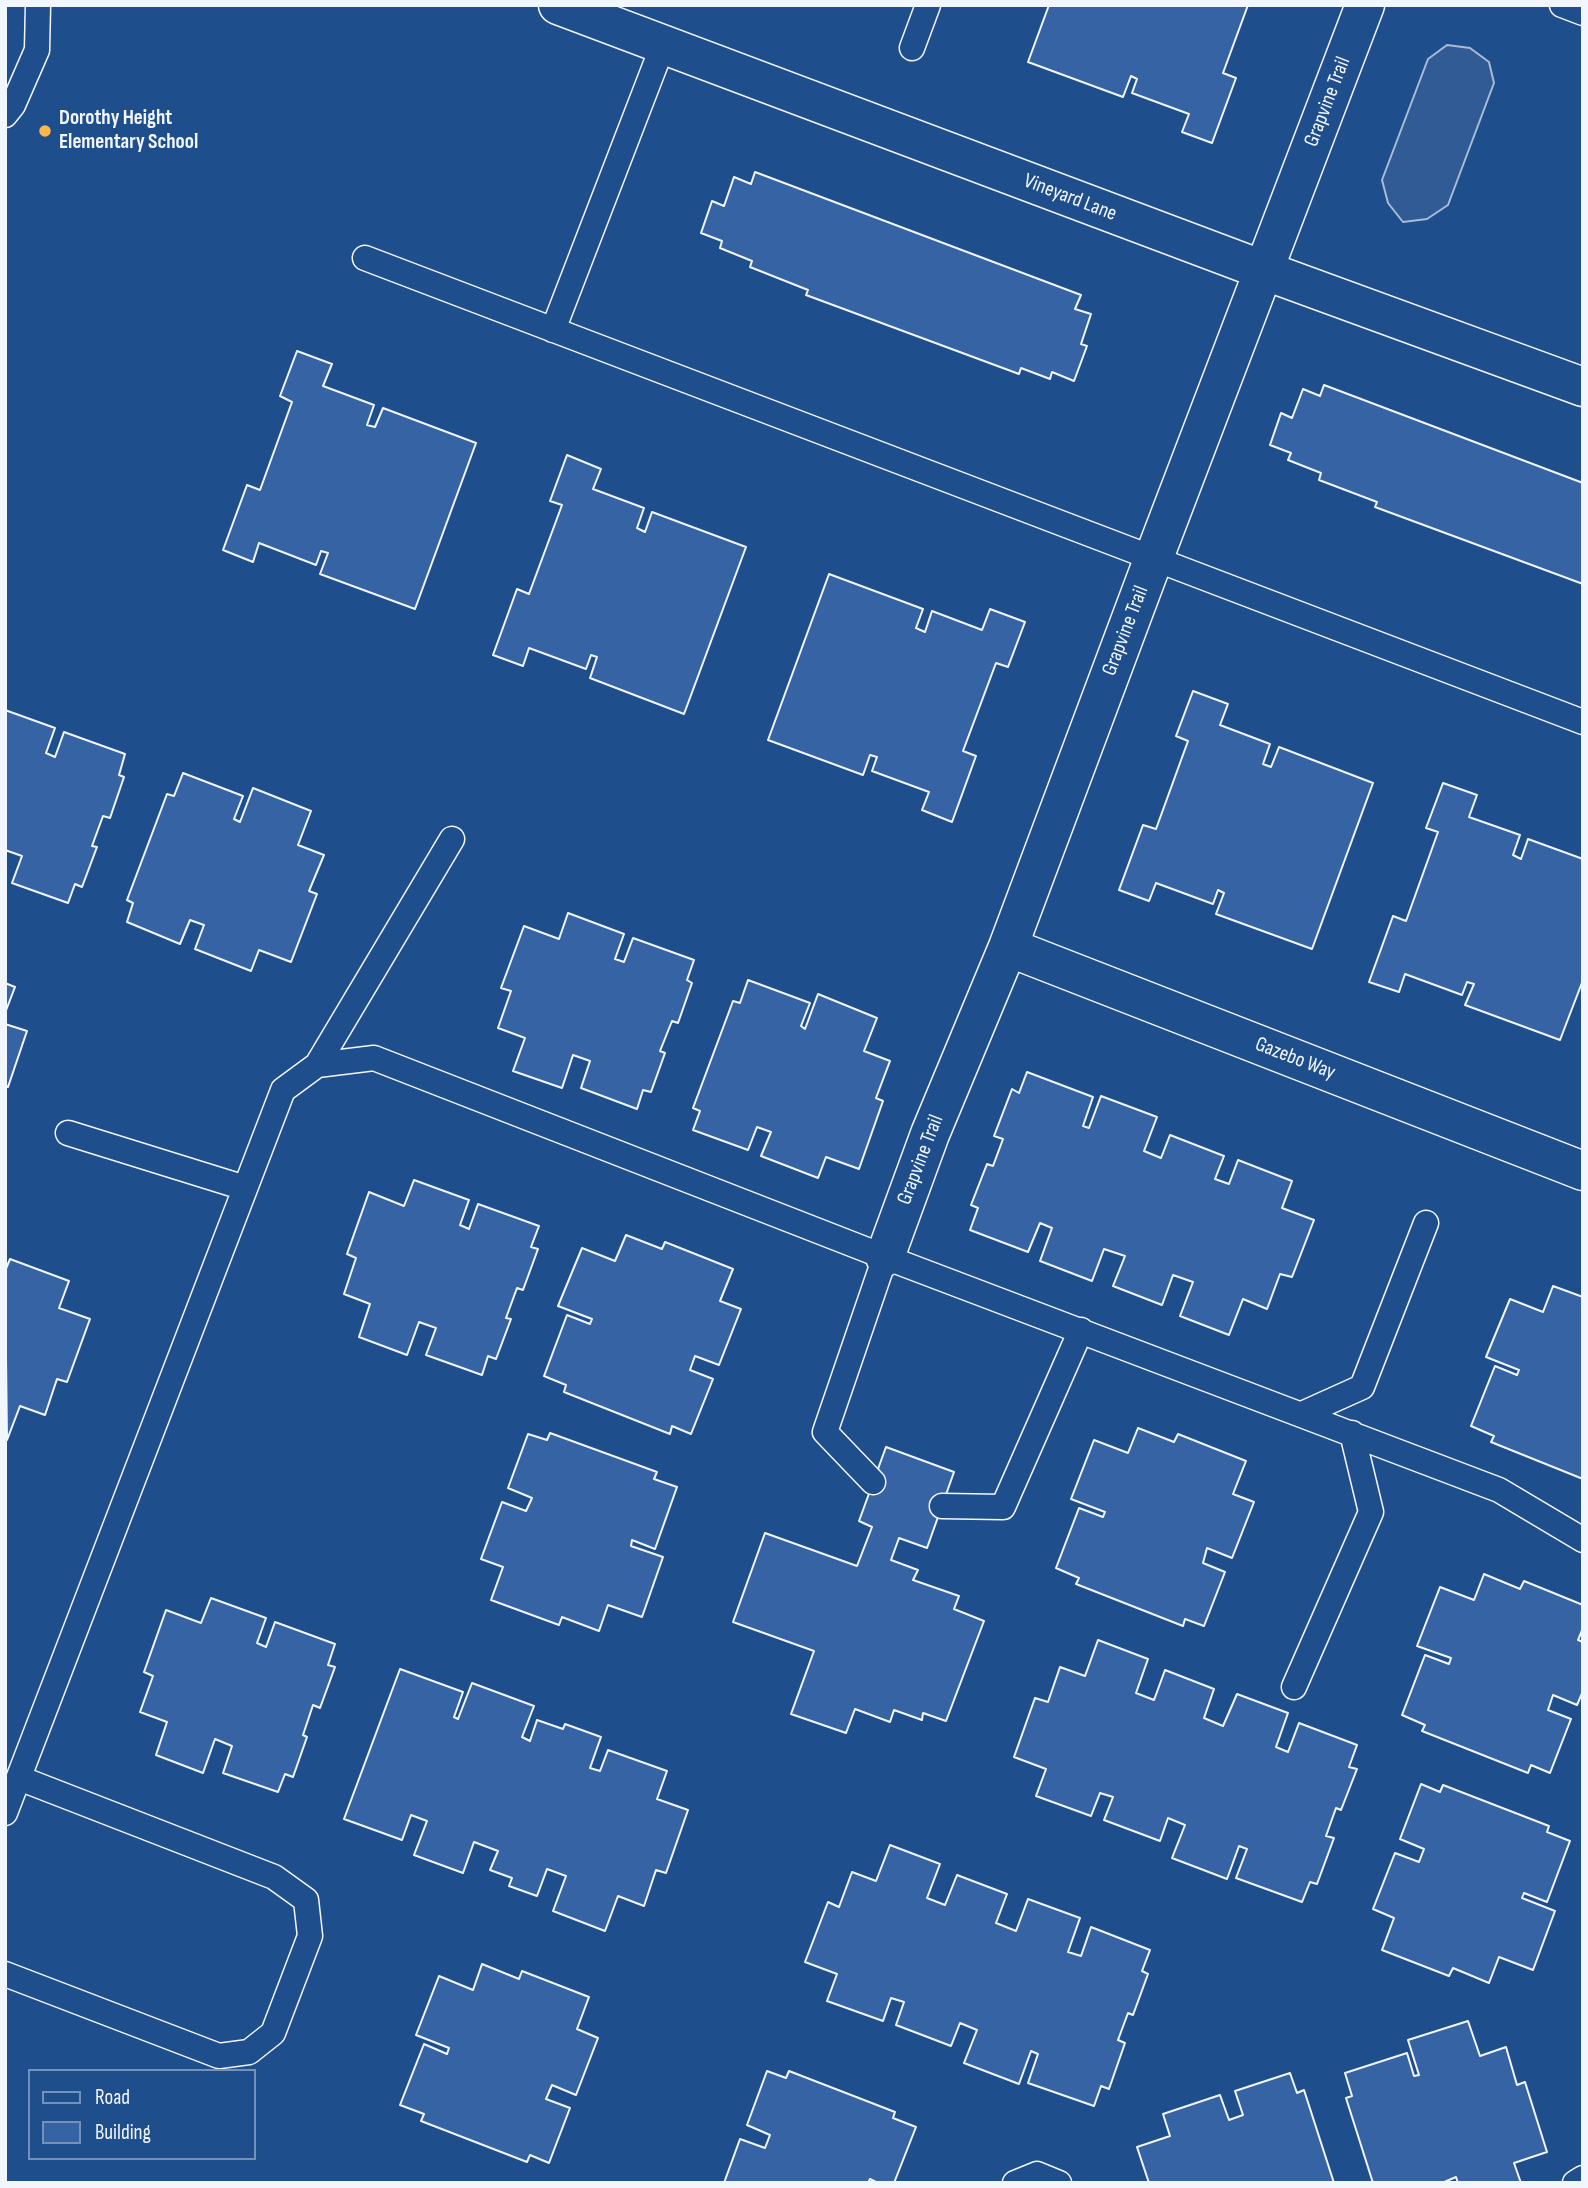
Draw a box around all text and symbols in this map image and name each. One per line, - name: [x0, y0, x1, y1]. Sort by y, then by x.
- street label: Grapvine Trail: [1299, 54, 1357, 150]
- place label: Dorothy Height Elementary School: [59, 106, 198, 156]
- marker: Dorothy Height Elementary School: [37, 123, 53, 139]
- street label: Vineyard Lane: [1020, 169, 1120, 227]
- street label: Grapvine Trail: [1097, 583, 1155, 679]
- street label: Gazebo Way: [1251, 1032, 1339, 1086]
- street label: Grapvine Trail: [892, 1112, 950, 1208]
- legend: [28, 2069, 256, 2160]
- text: Road: [95, 2085, 130, 2110]
- text: Building: [95, 2120, 151, 2145]

